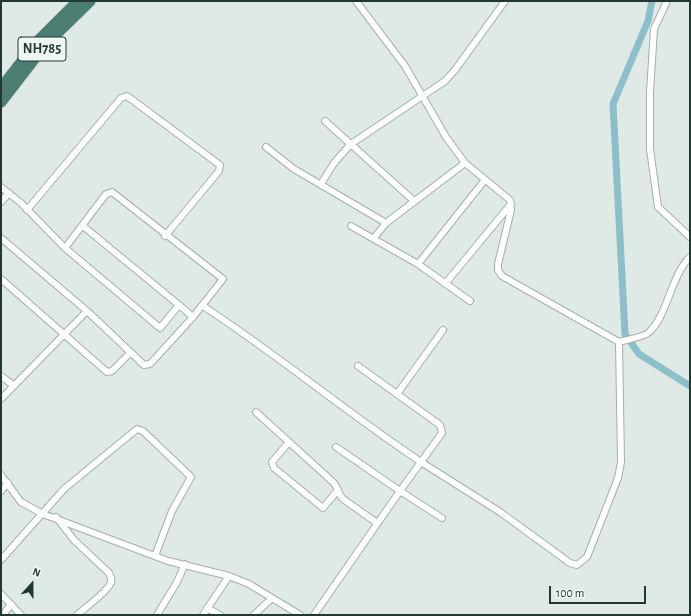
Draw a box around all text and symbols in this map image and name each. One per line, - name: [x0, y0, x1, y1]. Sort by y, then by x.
- road number: NH785: [18, 37, 66, 61]
- north arrow: [12, 564, 52, 604]
- text: N: [31, 566, 42, 579]
- scale bar: [551, 578, 648, 604]
- text: 100 m: [556, 587, 584, 599]

